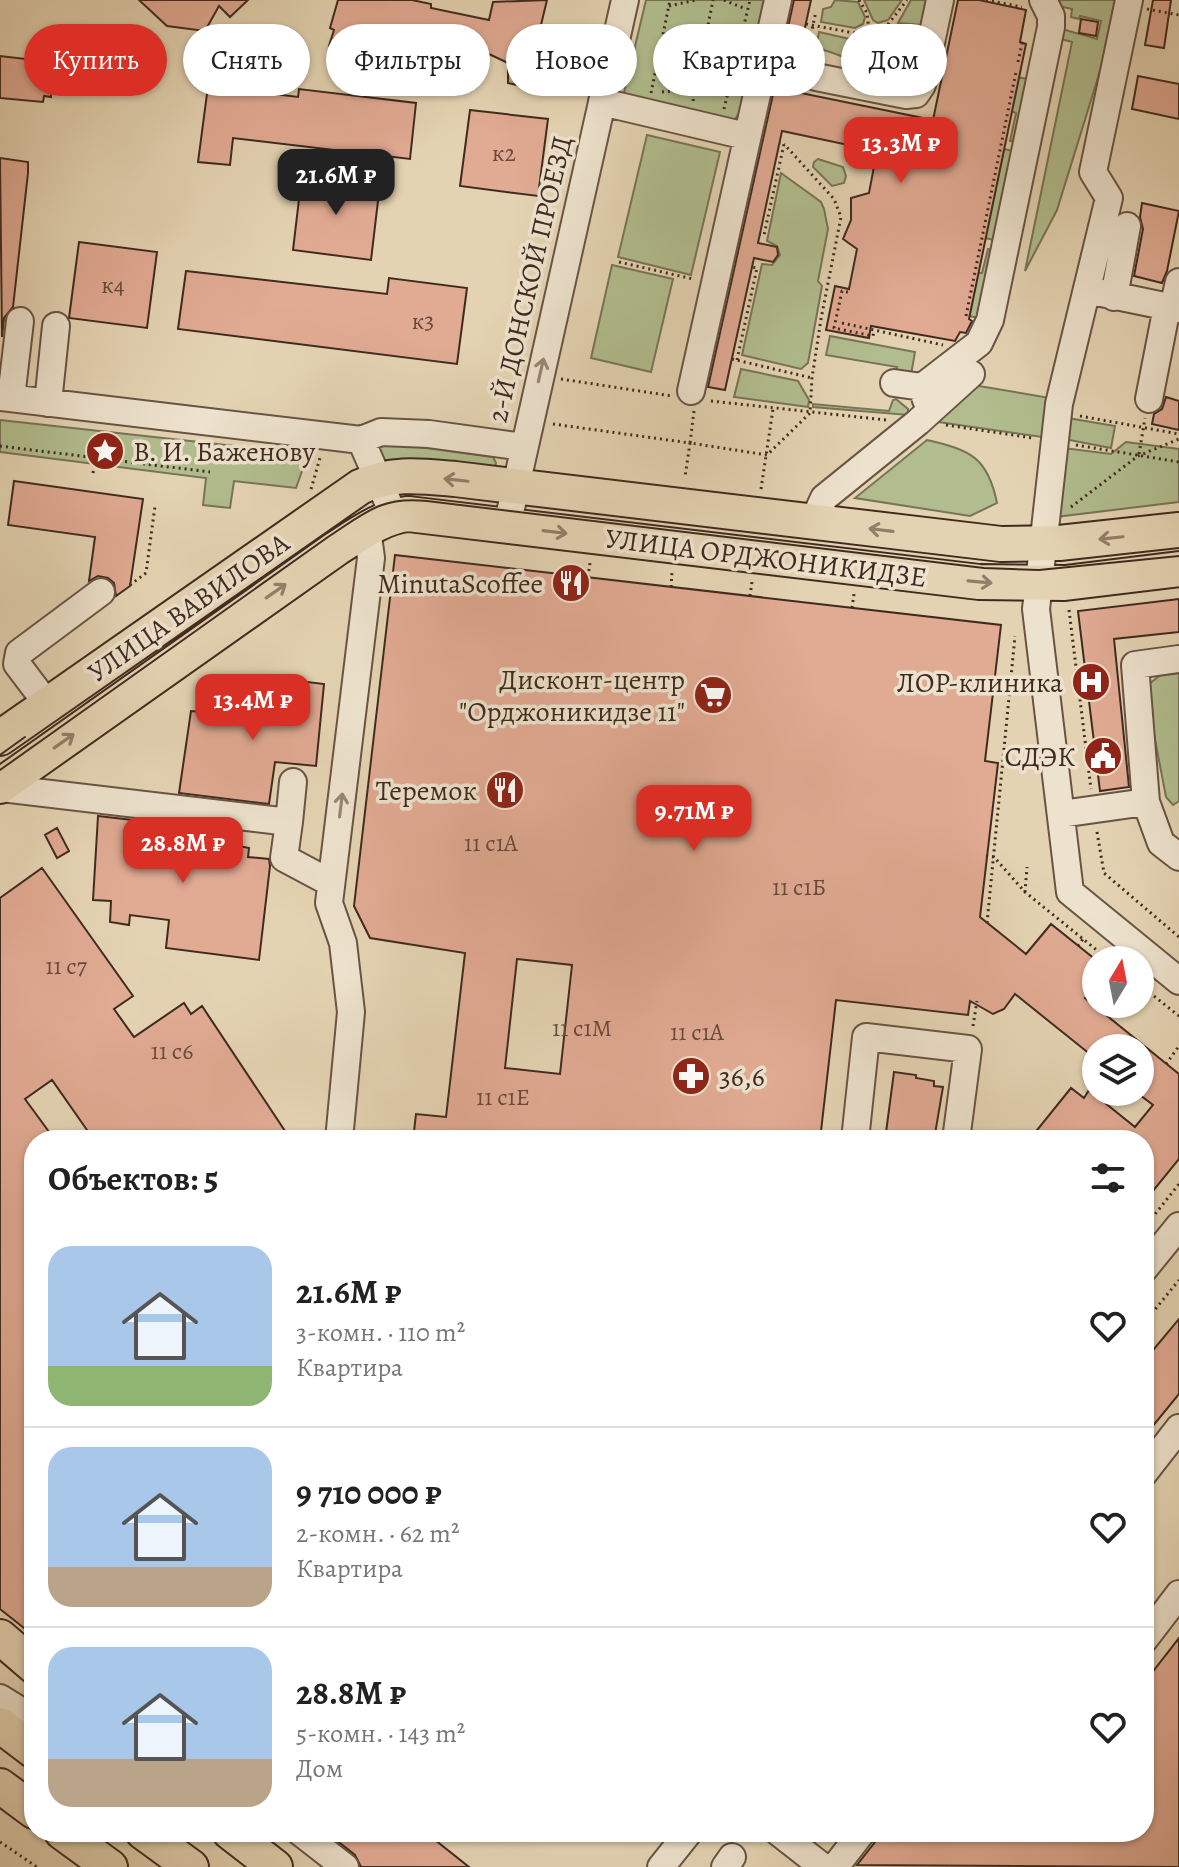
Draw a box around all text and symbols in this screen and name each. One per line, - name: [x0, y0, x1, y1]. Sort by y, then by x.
- chip: Купить: [24, 24, 167, 96]
- chip: Снять: [183, 24, 310, 96]
- chip: Фильтры: [326, 24, 490, 96]
- chip: Новое: [506, 24, 637, 96]
- chip: Квартира: [653, 24, 825, 96]
- chip: Дом: [841, 24, 947, 96]
- pin: 13.3M ₽: [827, 117, 975, 185]
- text: 13.3M ₽: [862, 125, 940, 160]
- street label: 2-Й ДОНСКОЙ ПРОЕЗД: [479, 132, 581, 426]
- house number: к2: [492, 137, 516, 169]
- pin: 21.6M ₽: [262, 149, 410, 217]
- text: 21.6M ₽: [296, 157, 376, 192]
- house number: к4: [101, 269, 125, 301]
- house number: к3: [412, 305, 434, 337]
- one-way arrow: [534, 358, 549, 384]
- place icon: В. И. Баженову: [84, 430, 126, 472]
- place label: В. И. Баженову: [133, 433, 316, 471]
- one-way arrow: [443, 472, 470, 487]
- street label: УЛИЦА ОРДЖОНИКИДЗЕ: [603, 519, 929, 597]
- one-way arrow: [869, 522, 894, 537]
- street label: УЛИЦА ВАВИЛОВА: [80, 524, 297, 692]
- one-way arrow: [541, 524, 568, 539]
- one-way arrow: [1098, 530, 1125, 545]
- restaurant icon: MinutaScoffee: [550, 562, 592, 604]
- place label: MinutaScoffee: [377, 565, 543, 603]
- one-way arrow: [966, 575, 993, 590]
- one-way arrow: [264, 583, 286, 599]
- place label: Дисконт-центр "Орджоникидзе 11": [459, 661, 685, 731]
- hospital icon: ЛОР-клиника: [1070, 661, 1112, 703]
- place label: ЛОР-клиника: [897, 664, 1063, 702]
- pin: 13.4M ₽: [179, 674, 327, 742]
- supermarket icon: Дисконт-центр "Орджоникидзе 11": [692, 674, 734, 716]
- text: 13.4M ₽: [213, 682, 293, 717]
- one-way arrow: [52, 733, 74, 749]
- public building icon: СДЭК: [1082, 735, 1124, 777]
- place label: СДЭК: [1004, 738, 1075, 776]
- restaurant icon: Теремок: [484, 769, 526, 811]
- place label: Теремок: [376, 772, 477, 810]
- pin: 9.71M ₽: [620, 785, 768, 853]
- one-way arrow: [333, 793, 348, 819]
- text: 9.71M ₽: [654, 793, 734, 828]
- pin: 28.8M ₽: [109, 817, 257, 885]
- text: 28.8M ₽: [141, 825, 225, 860]
- house number: 11 с1А: [464, 827, 519, 859]
- house number: 11 с1Б: [772, 871, 826, 903]
- north arrow: [1082, 946, 1154, 1018]
- map controls: [1082, 946, 1154, 1106]
- house number: 11 с7: [45, 950, 88, 982]
- house number: 11 с1М: [552, 1012, 612, 1044]
- house number: 11 с1А: [670, 1016, 725, 1048]
- button: layers: [1082, 1034, 1154, 1106]
- house number: 11 с6: [151, 1035, 193, 1067]
- pharmacy icon: 36,6: [670, 1055, 712, 1097]
- place label: 36,6: [719, 1058, 765, 1096]
- house number: 11 с1Е: [476, 1081, 530, 1113]
- text: Объектов: 5: [48, 1155, 219, 1202]
- icon: filters: [1086, 1156, 1130, 1200]
- text: 21.6M ₽: [296, 1268, 402, 1315]
- icon: home: [112, 1278, 208, 1374]
- icon: heart: [1086, 1304, 1130, 1348]
- text: 3-комн. · 110 m²: [296, 1315, 465, 1350]
- text: Квартира: [296, 1350, 403, 1385]
- text: 9 710 000 ₽: [296, 1469, 442, 1516]
- icon: home: [112, 1479, 208, 1575]
- icon: heart: [1086, 1505, 1130, 1549]
- text: 2-комн. · 62 m²: [296, 1516, 459, 1551]
- text: Квартира: [296, 1551, 403, 1586]
- text: 28.8M ₽: [296, 1669, 406, 1716]
- icon: home: [112, 1679, 208, 1775]
- icon: heart: [1086, 1705, 1130, 1749]
- text: 5-комн. · 143 m²: [296, 1716, 465, 1751]
- text: Дом: [296, 1751, 343, 1786]

